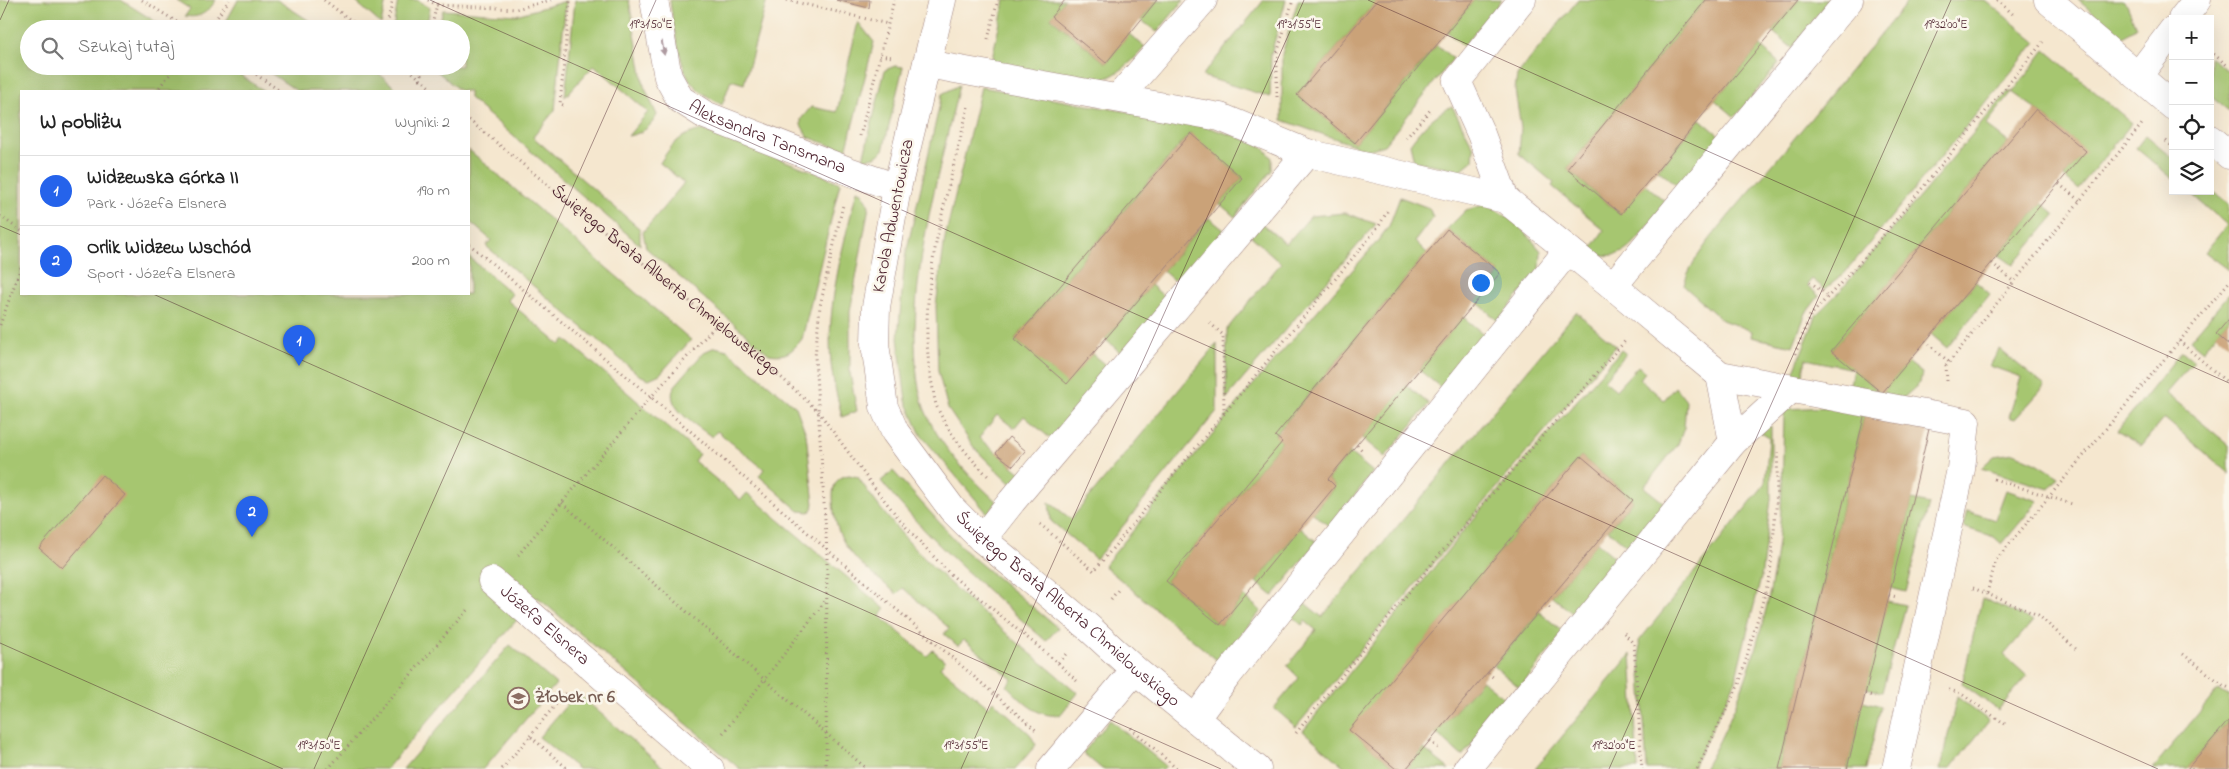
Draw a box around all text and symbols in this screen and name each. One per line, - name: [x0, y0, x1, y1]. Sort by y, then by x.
- map controls: [2169, 15, 2214, 195]
- button: +: [2169, 15, 2214, 60]
- text: 19°31'50"E: [630, 16, 672, 34]
- text: 19°31'55"E: [1277, 16, 1321, 34]
- text: 19°32'00"E: [1924, 16, 1968, 34]
- search box: [20, 20, 470, 75]
- icon: search: [38, 34, 66, 62]
- text: Szukaj tutaj: [78, 34, 174, 61]
- one-way arrow: [659, 40, 667, 56]
- button: −: [2169, 60, 2214, 105]
- street label: Aleksandra Tansmana: [683, 94, 850, 182]
- button: locate: [2169, 105, 2214, 150]
- text: W pobliżu: [40, 108, 122, 138]
- text: Wyniki: 2: [395, 111, 450, 135]
- street label: Karola Adwentowicza: [866, 137, 922, 295]
- button: layers: [2169, 150, 2214, 195]
- text: Widzewska Górka II: [87, 165, 239, 192]
- text: 1: [53, 179, 59, 203]
- text: 190 m: [417, 179, 450, 203]
- street label: Świętego Brata Alberta Chmielowskiego: [545, 179, 786, 383]
- text: Park · Józefa Elsnera: [87, 192, 227, 216]
- text: Orlik Widzew Wschód: [87, 235, 251, 262]
- text: 2: [52, 249, 60, 273]
- text: 200 m: [412, 249, 450, 273]
- text: Sport · Józefa Elsnera: [87, 262, 235, 286]
- your location: [1468, 270, 1494, 296]
- pin: 1: [283, 325, 315, 366]
- pin: 2: [236, 496, 268, 537]
- street label: Świętego Brata Alberta Chmielowskiego: [949, 506, 1185, 714]
- street label: Józefa Elsnera: [493, 580, 595, 672]
- place label: Żłobek nr 6: [535, 685, 615, 711]
- school or university icon: Żłobek nr 6: [507, 686, 531, 710]
- text: 19°31'50"E: [298, 737, 340, 755]
- text: 19°31'55"E: [944, 737, 988, 755]
- text: 19°32'00"E: [1592, 737, 1636, 755]

